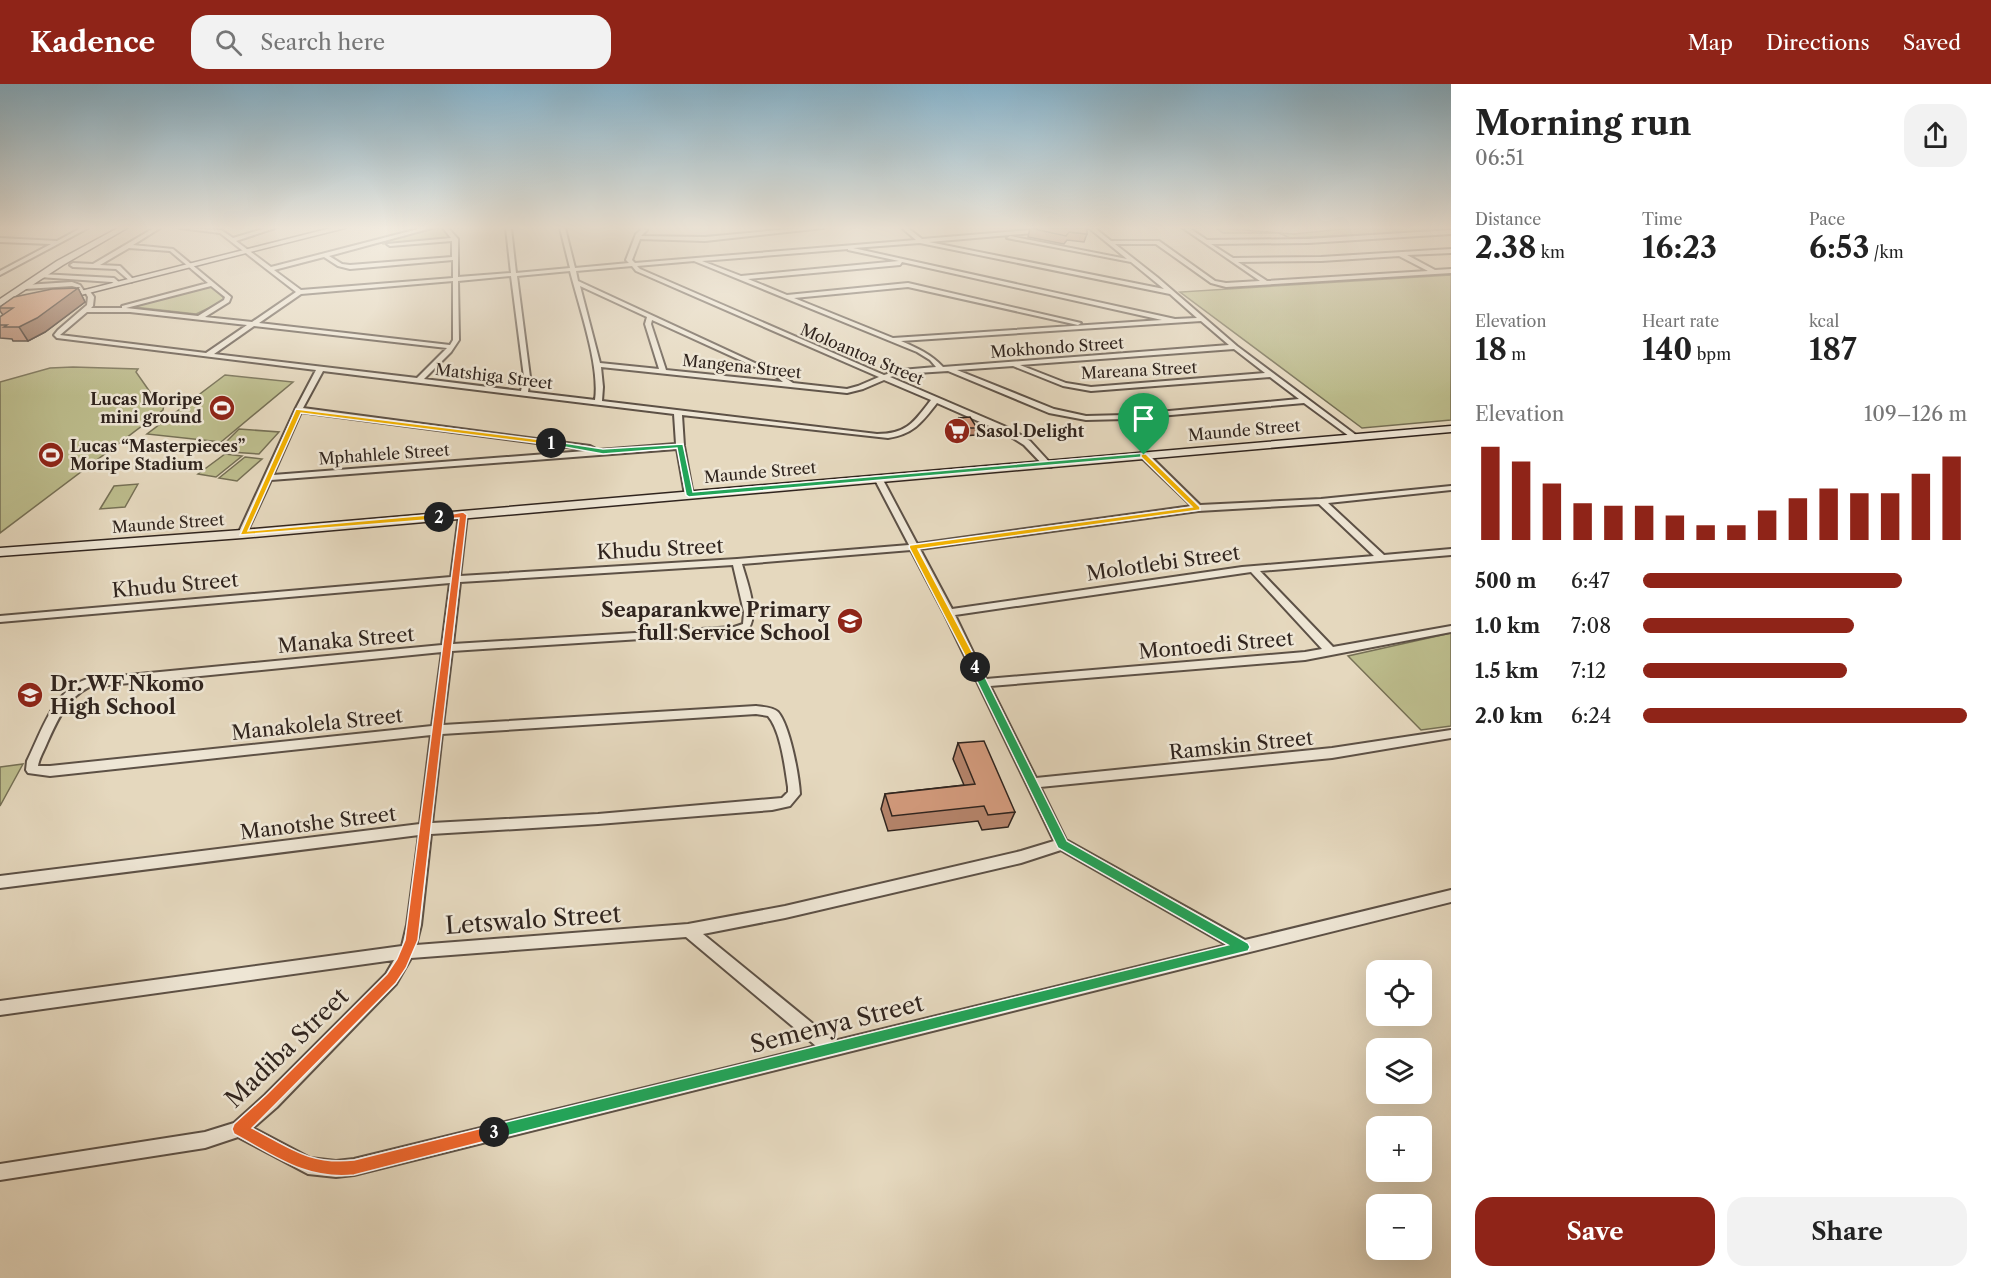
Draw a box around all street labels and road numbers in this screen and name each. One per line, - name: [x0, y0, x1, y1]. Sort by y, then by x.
- street label: Moloantoa Street: [797, 319, 927, 389]
- street label: Mokhondo Street: [990, 332, 1125, 362]
- street label: Mangena Street: [681, 350, 803, 382]
- street label: Mareana Street: [1080, 357, 1198, 383]
- street label: Matshiga Street: [434, 359, 554, 393]
- street label: Maunde Street: [1187, 415, 1301, 445]
- street label: Mphahlele Street: [318, 439, 451, 469]
- street label: Maunde Street: [703, 457, 817, 487]
- street label: Maunde Street: [111, 509, 225, 537]
- street label: Khudu Street: [596, 534, 724, 564]
- street label: Molotlebi Street: [1085, 540, 1241, 586]
- street label: Khudu Street: [111, 568, 239, 602]
- street label: Manaka Street: [277, 622, 415, 658]
- street label: Montoedi Street: [1138, 626, 1294, 664]
- street label: Manakolela Street: [230, 703, 404, 745]
- street label: Ramskin Street: [1168, 726, 1314, 764]
- street label: Manotshe Street: [239, 802, 397, 844]
- street label: Letswalo Street: [444, 899, 622, 940]
- street label: Madiba Street: [219, 981, 355, 1114]
- street label: Semenya Street: [747, 988, 927, 1059]

